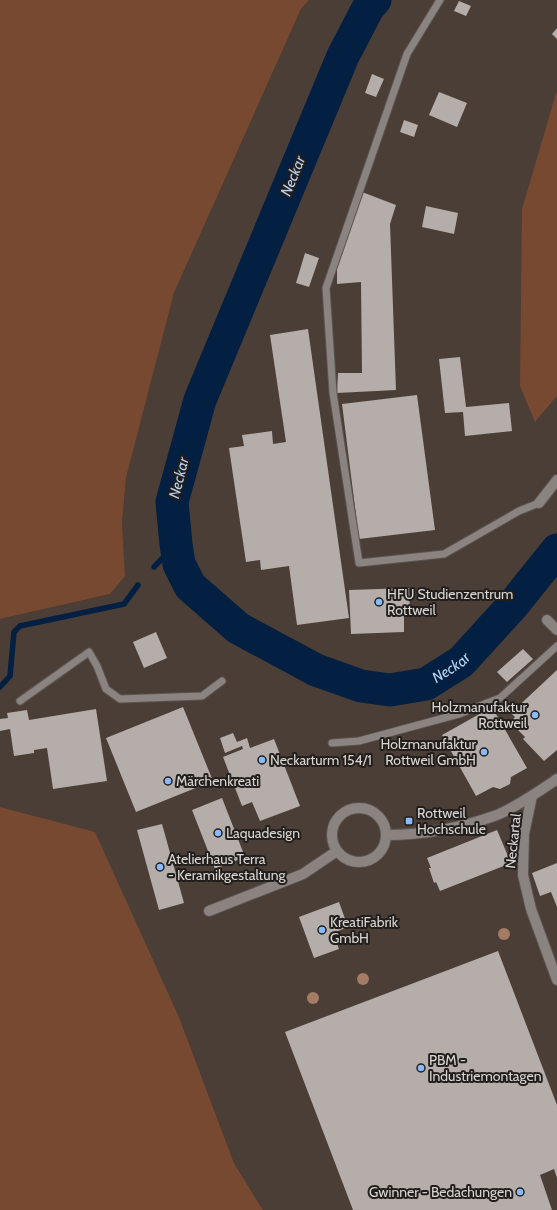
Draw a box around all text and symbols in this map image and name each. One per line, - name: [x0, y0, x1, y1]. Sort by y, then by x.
- water label: Neckar: [277, 152, 310, 199]
- water label: Neckar: [165, 454, 193, 501]
- place label: HFU Studienzentrum Rottweil: [387, 585, 513, 619]
- marker: HFU Studienzentrum Rottweil: [374, 597, 384, 607]
- water label: Neckar: [429, 648, 475, 687]
- place label: Holzmanufaktur Rottweil: [432, 698, 528, 732]
- marker: Holzmanufaktur Rottweil: [530, 710, 540, 720]
- place label: Holzmanufaktur Rottweil GmbH: [381, 735, 477, 769]
- marker: Holzmanufaktur Rottweil GmbH: [479, 747, 489, 757]
- place label: Neckarturm 154/1: [270, 751, 372, 769]
- marker: Neckarturm 154/1: [257, 755, 267, 765]
- place label: Märchenkreati: [176, 772, 259, 790]
- marker: Märchenkreati: [163, 776, 173, 786]
- place label: Rottweil Hochschule: [417, 804, 486, 838]
- street label: Neckartal: [501, 812, 525, 869]
- marker: Rottweil Hochschule: [404, 816, 414, 826]
- place label: Laquadesign: [226, 824, 300, 842]
- marker: Laquadesign: [213, 828, 223, 838]
- place label: Atelierhaus Terra - Keramikgestaltung: [168, 850, 287, 884]
- marker: Atelierhaus Terra - Keramikgestaltung: [155, 862, 165, 872]
- place label: KreatiFabrik GmbH: [330, 913, 399, 947]
- marker: KreatiFabrik GmbH: [317, 925, 327, 935]
- place label: PBM - Industriemontagen: [429, 1051, 542, 1085]
- marker: PBM - Industriemontagen: [416, 1063, 426, 1073]
- place label: Gwinner - Bedachungen: [369, 1183, 512, 1201]
- marker: Gwinner - Bedachungen: [515, 1187, 525, 1197]

